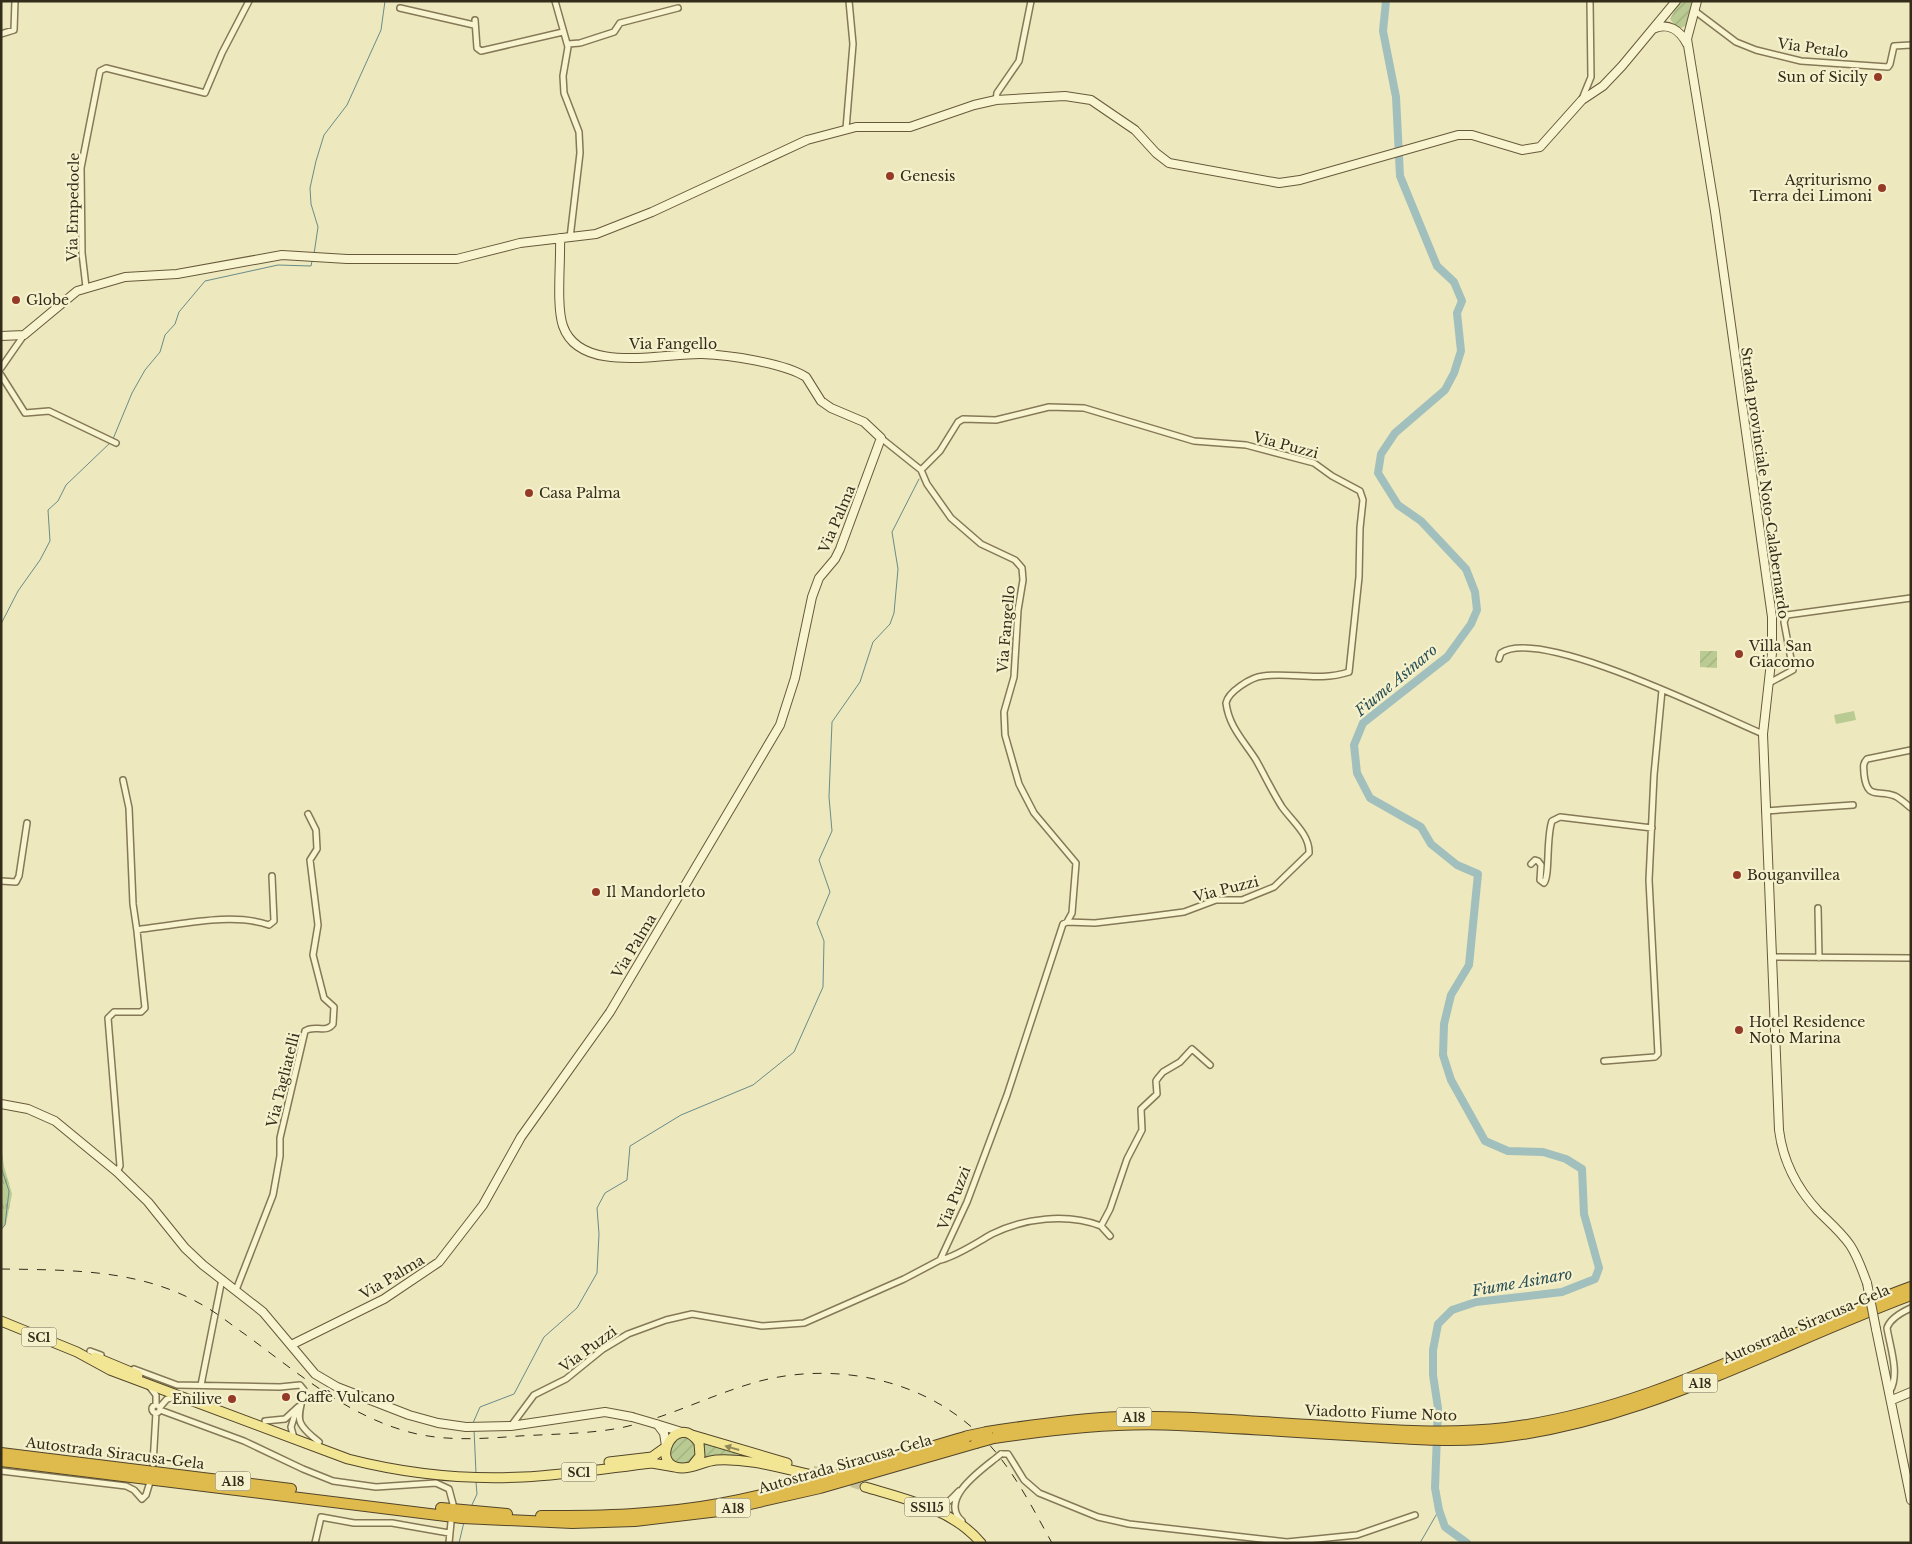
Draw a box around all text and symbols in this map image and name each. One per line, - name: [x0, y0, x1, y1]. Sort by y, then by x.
- street label: Via Petalo: [1775, 34, 1850, 62]
- place label: Sun of Sicily: [1777, 68, 1868, 86]
- marker: Sun of Sicily: [1872, 71, 1884, 83]
- street label: Via Empedocle: [63, 153, 83, 262]
- place label: Genesis: [900, 167, 955, 185]
- marker: Genesis: [884, 170, 896, 182]
- place label: Agriturismo Terra dei Limoni: [1749, 171, 1872, 205]
- marker: Agriturismo Terra dei Limoni: [1876, 182, 1888, 194]
- place label: Globe: [26, 291, 69, 309]
- marker: Globe: [10, 294, 22, 306]
- street label: Via Fangello: [628, 335, 717, 353]
- street label: Strada provinciale Noto-Calabernardo: [1737, 346, 1793, 620]
- street label: Via Puzzi: [1251, 427, 1321, 462]
- street label: Via Palma: [814, 482, 859, 556]
- place label: Casa Palma: [539, 484, 621, 502]
- marker: Casa Palma: [523, 487, 535, 499]
- street label: Via Fangello: [993, 584, 1019, 675]
- place label: Villa San Giacomo: [1748, 637, 1815, 671]
- water label: Fiume Asinaro: [1350, 640, 1441, 721]
- marker: Villa San Giacomo: [1733, 648, 1745, 660]
- place label: Bouganvillea: [1747, 866, 1840, 884]
- marker: Bouganvillea: [1731, 869, 1743, 881]
- street label: Via Puzzi: [1191, 872, 1261, 906]
- place label: Il Mandorleto: [606, 883, 705, 901]
- marker: Il Mandorleto: [590, 886, 602, 898]
- street label: Via Palma: [607, 910, 660, 982]
- place label: Hotel Residence Noto Marina: [1749, 1013, 1865, 1047]
- marker: Hotel Residence Noto Marina: [1733, 1024, 1745, 1036]
- street label: Via Tagliatelli: [262, 1031, 304, 1130]
- street label: Via Puzzi: [933, 1163, 974, 1233]
- street label: Via Palma: [356, 1251, 428, 1304]
- water label: Fiume Asinaro: [1469, 1264, 1574, 1300]
- street label: Autostrada Siracusa-Gela: [1719, 1280, 1893, 1368]
- street label: Via Puzzi: [555, 1322, 620, 1376]
- road number: SC1: [22, 1328, 56, 1346]
- road number: A18: [1682, 1374, 1718, 1392]
- place label: Caffè Vulcano: [296, 1388, 395, 1406]
- place label: Enilive: [172, 1390, 222, 1408]
- marker: Caffè Vulcano: [280, 1391, 292, 1403]
- marker: Enilive: [226, 1393, 238, 1405]
- street label: Viadotto Fiume Noto: [1304, 1401, 1457, 1425]
- road number: A18: [1116, 1408, 1152, 1426]
- street label: Autostrada Siracusa-Gela: [755, 1430, 934, 1498]
- street label: Autostrada Siracusa-Gela: [24, 1433, 206, 1473]
- one-way arrow: [724, 1443, 739, 1451]
- road number: SC1: [562, 1462, 596, 1481]
- road number: A18: [216, 1472, 250, 1490]
- road number: SS115: [904, 1498, 950, 1516]
- road number: A18: [716, 1499, 750, 1518]

